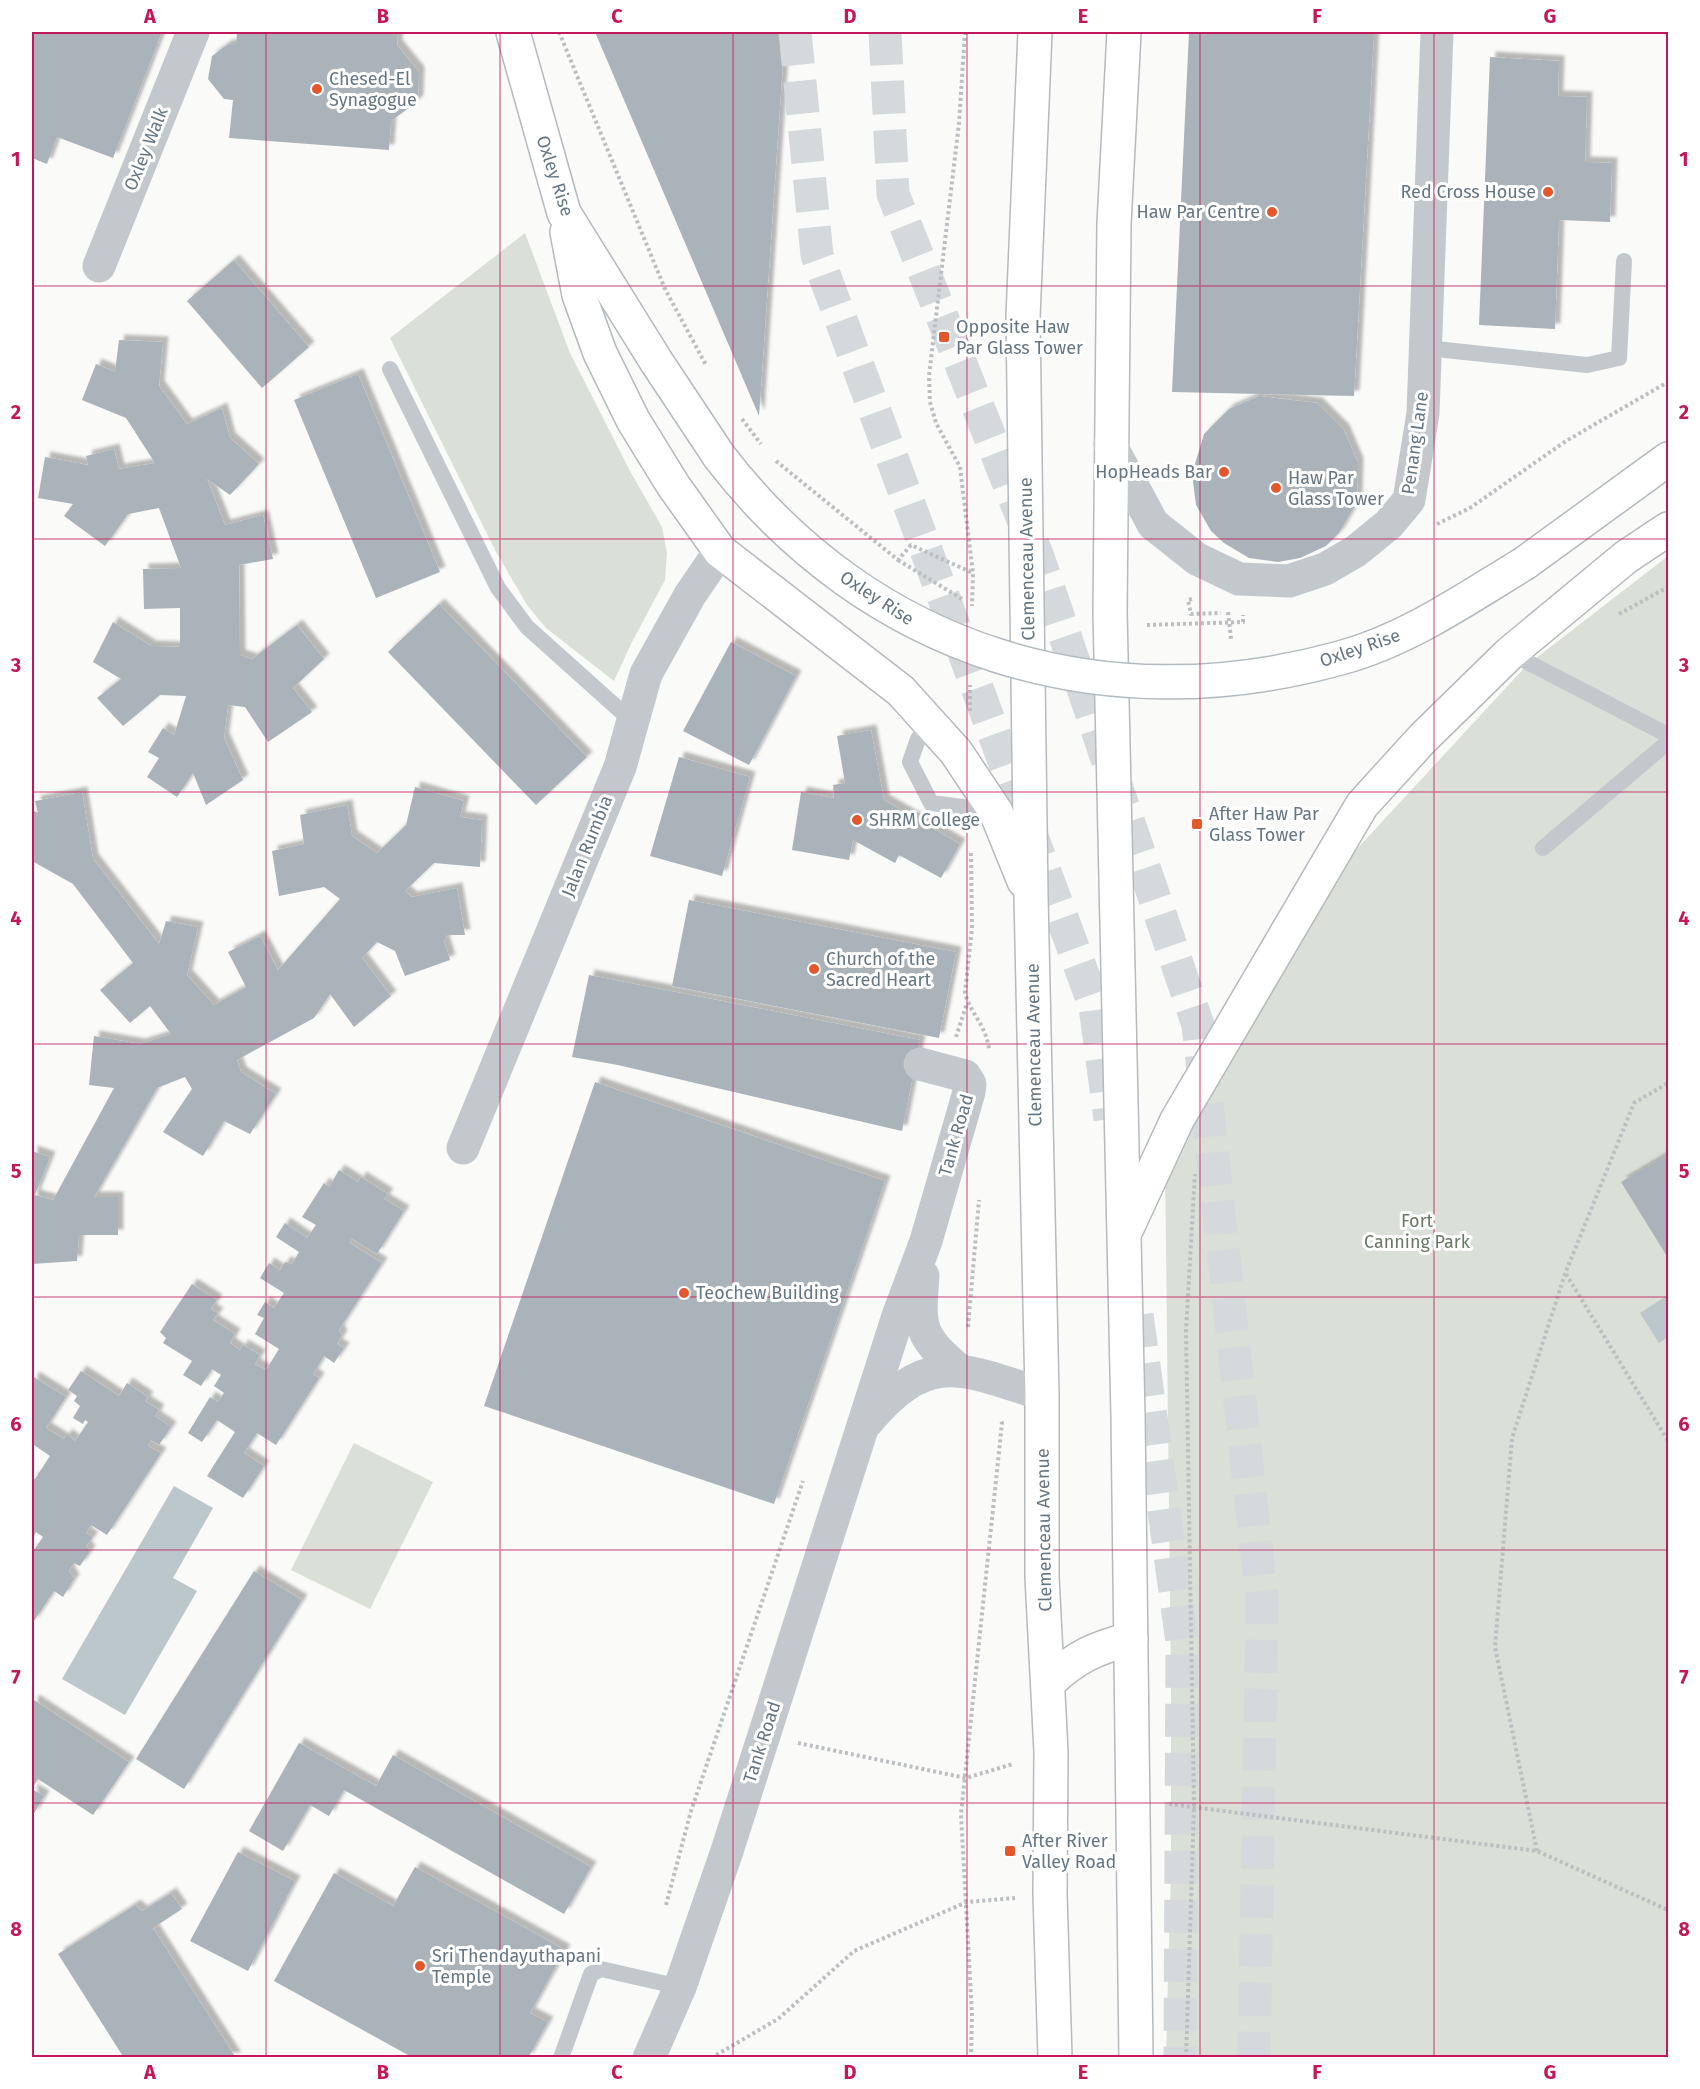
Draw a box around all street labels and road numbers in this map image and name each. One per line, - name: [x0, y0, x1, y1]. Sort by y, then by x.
- street label: Oxley Walk: [119, 103, 173, 194]
- street label: Oxley Rise: [532, 133, 578, 219]
- street label: Penang Lane: [1397, 390, 1433, 496]
- street label: Clemenceau Avenue: [1015, 477, 1039, 641]
- street label: Oxley Rise: [836, 566, 918, 630]
- street label: Oxley Rise: [1317, 624, 1403, 672]
- street label: Jalan Rumbia: [557, 792, 617, 900]
- street label: Clemenceau Avenue: [1022, 963, 1046, 1127]
- street label: Tank Road: [934, 1091, 978, 1179]
- street label: Clemenceau Avenue: [1032, 1448, 1056, 1612]
- street label: Tank Road: [739, 1699, 785, 1785]

